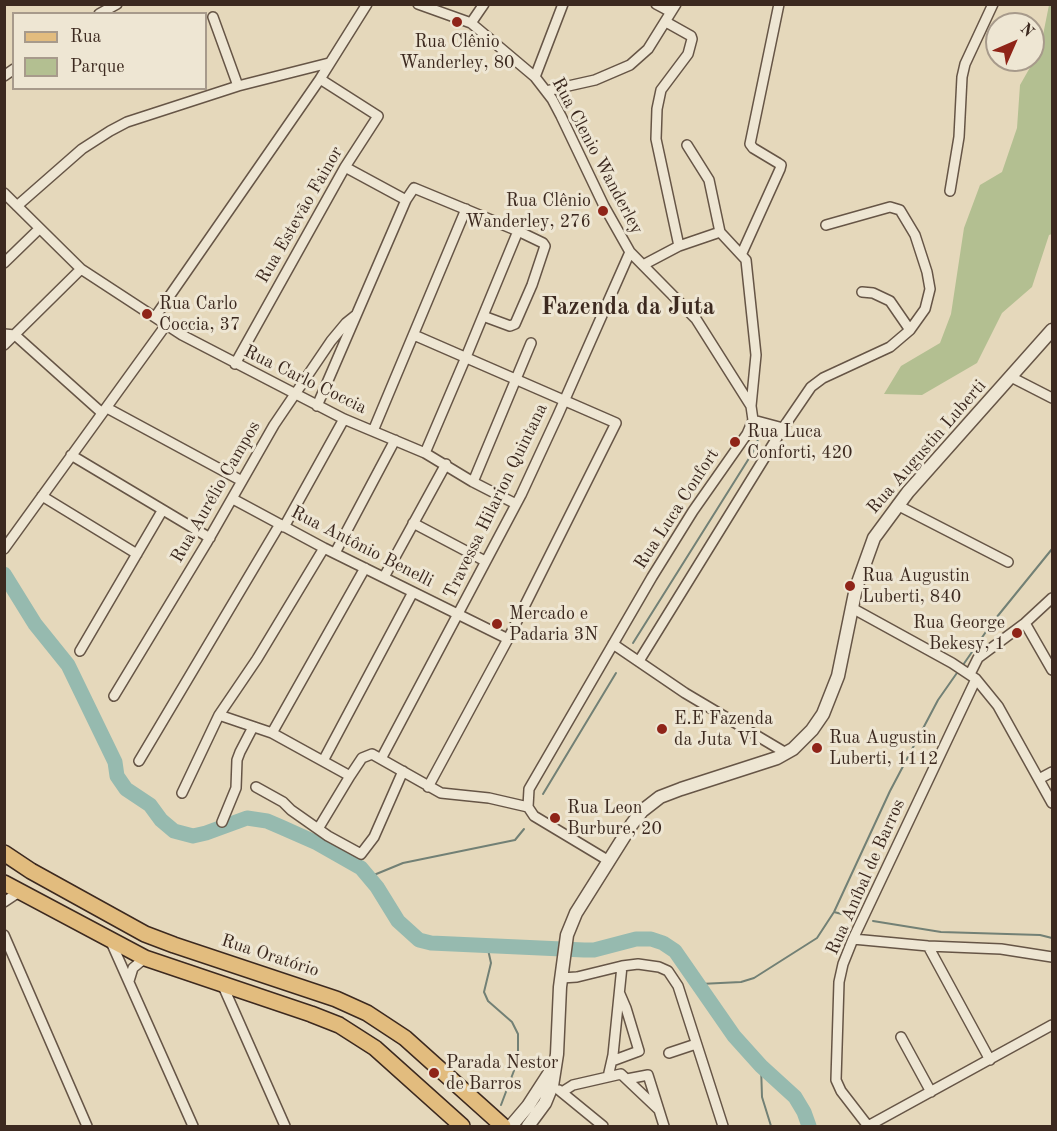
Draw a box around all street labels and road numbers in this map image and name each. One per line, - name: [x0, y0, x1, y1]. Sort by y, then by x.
- street label: Rua Clenio Wanderley: [547, 74, 647, 238]
- street label: Rua Estevão Fainor: [252, 143, 348, 287]
- street label: Rua Carlo Coccia: [240, 341, 370, 419]
- street label: Rua Augustin Luberti: [863, 376, 991, 518]
- street label: Travessa Hilarion Quintana: [439, 400, 553, 602]
- street label: Rua Aurélio Campos: [167, 417, 265, 567]
- street label: Rua Luca Confort: [630, 445, 724, 573]
- street label: Rua Antônio Benelli: [287, 502, 437, 592]
- street label: Rua Aníbal de Barros: [822, 796, 910, 958]
- street label: Rua Oratório: [218, 930, 322, 982]

